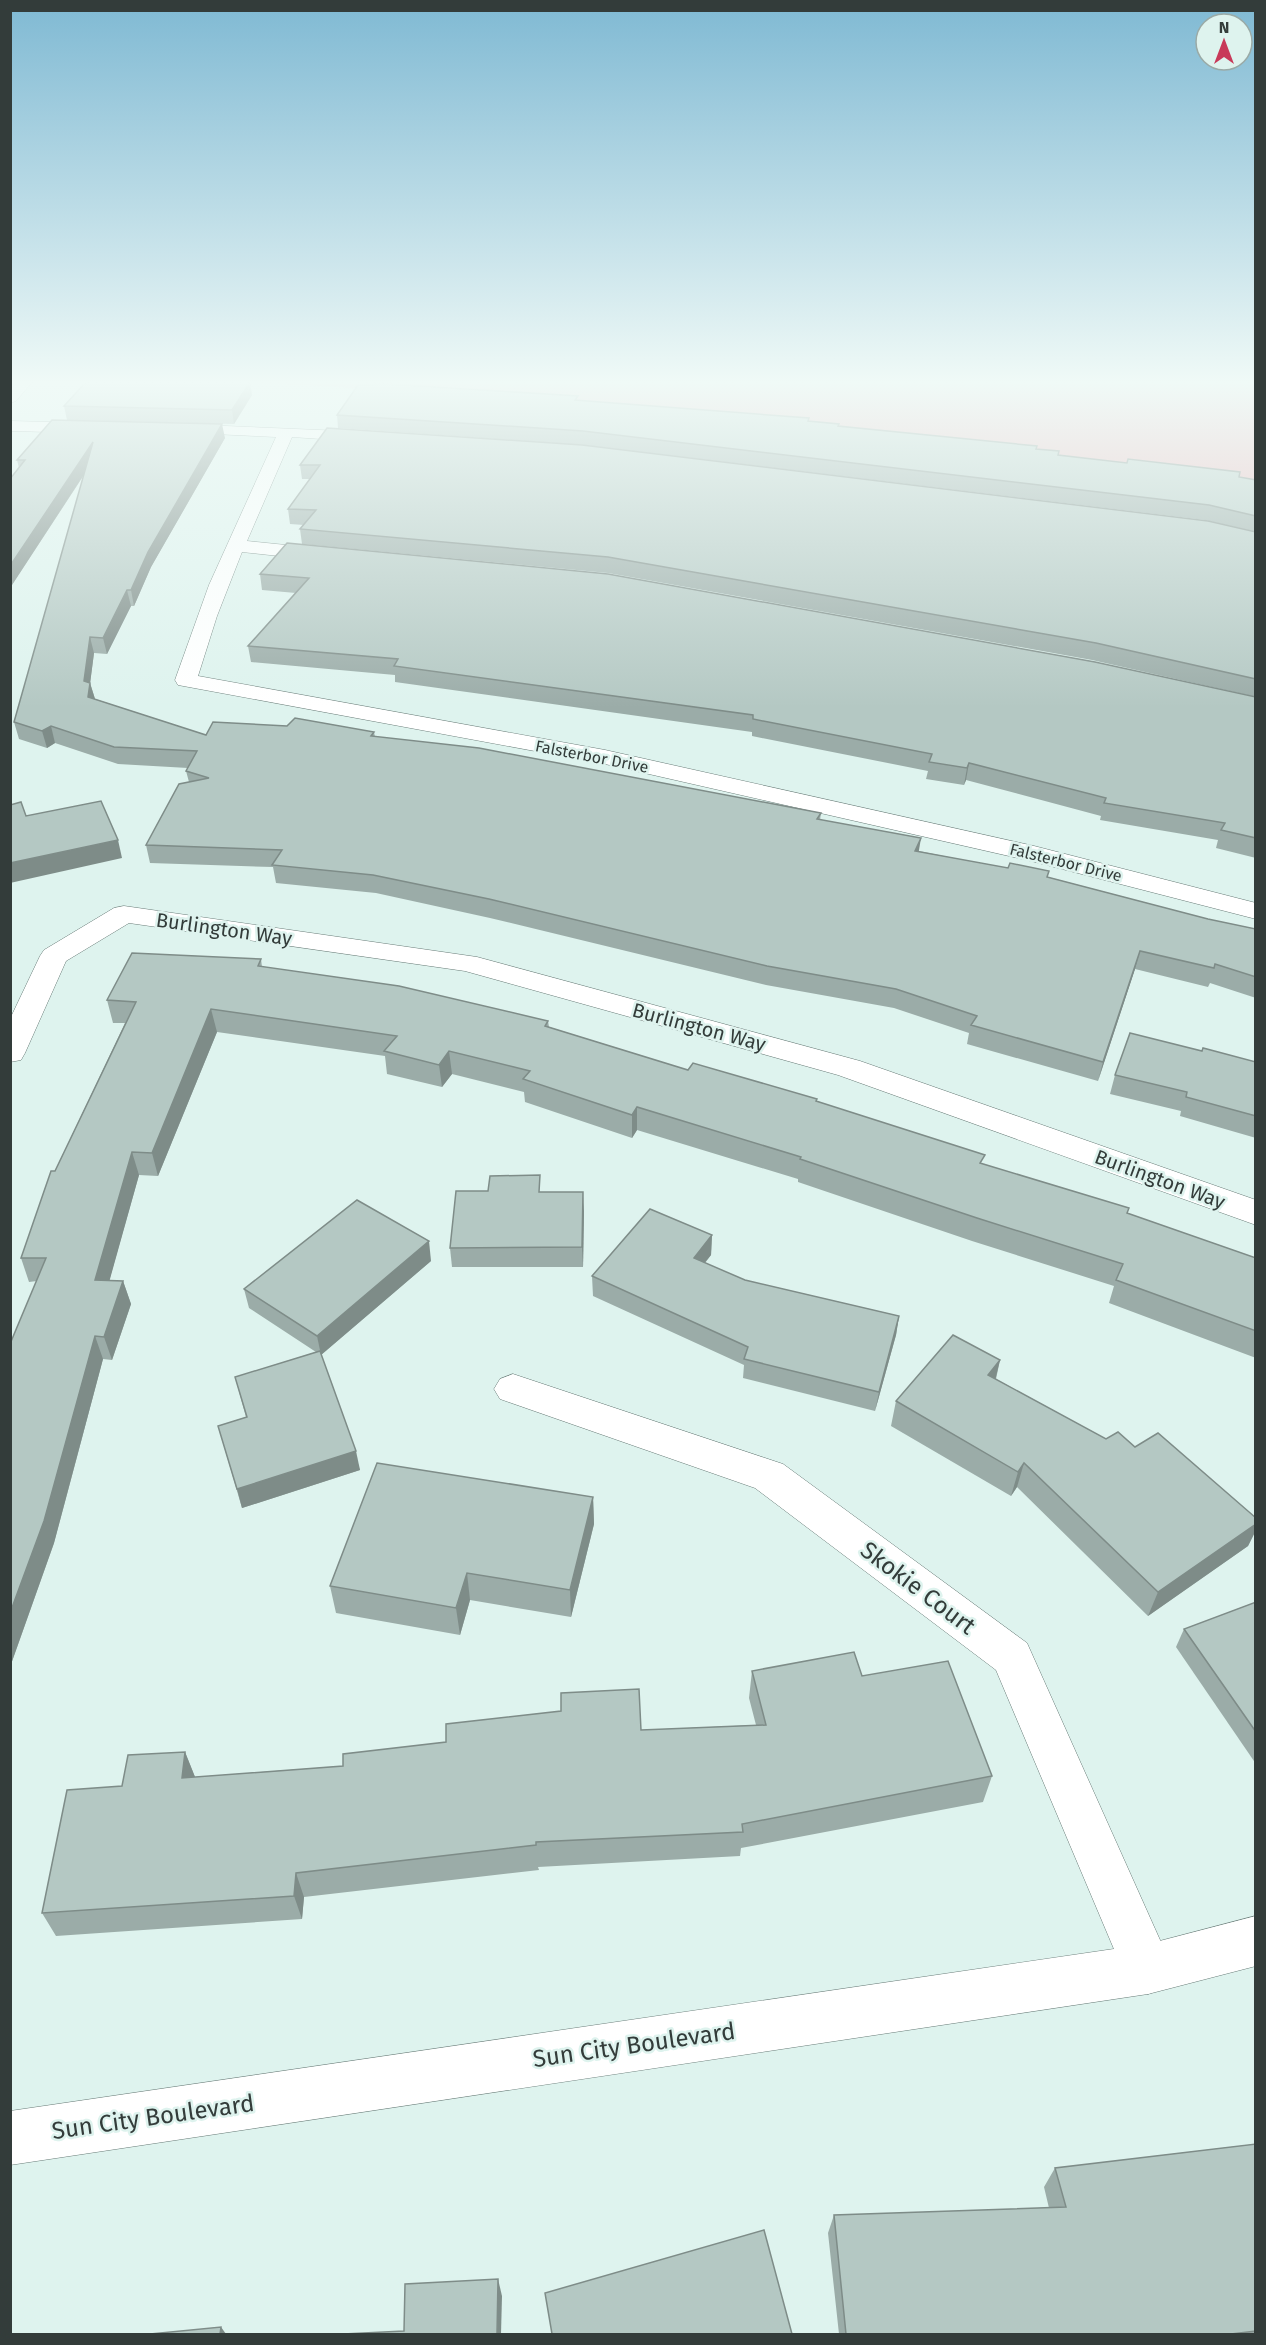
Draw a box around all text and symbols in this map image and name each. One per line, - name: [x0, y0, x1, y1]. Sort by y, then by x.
- north arrow: [1194, 12, 1254, 72]
- text: N: [1219, 18, 1229, 37]
- street label: Falsterbor Drive: [534, 736, 650, 777]
- street label: Falsterbor Drive: [1008, 839, 1124, 886]
- street label: Burlington Way: [154, 908, 294, 950]
- street label: Burlington Way: [630, 998, 768, 1056]
- street label: Burlington Way: [1091, 1144, 1229, 1214]
- street label: Skokie Court: [855, 1536, 981, 1640]
- street label: Sun City Boulevard: [531, 2017, 737, 2073]
- street label: Sun City Boulevard: [50, 2089, 256, 2145]

